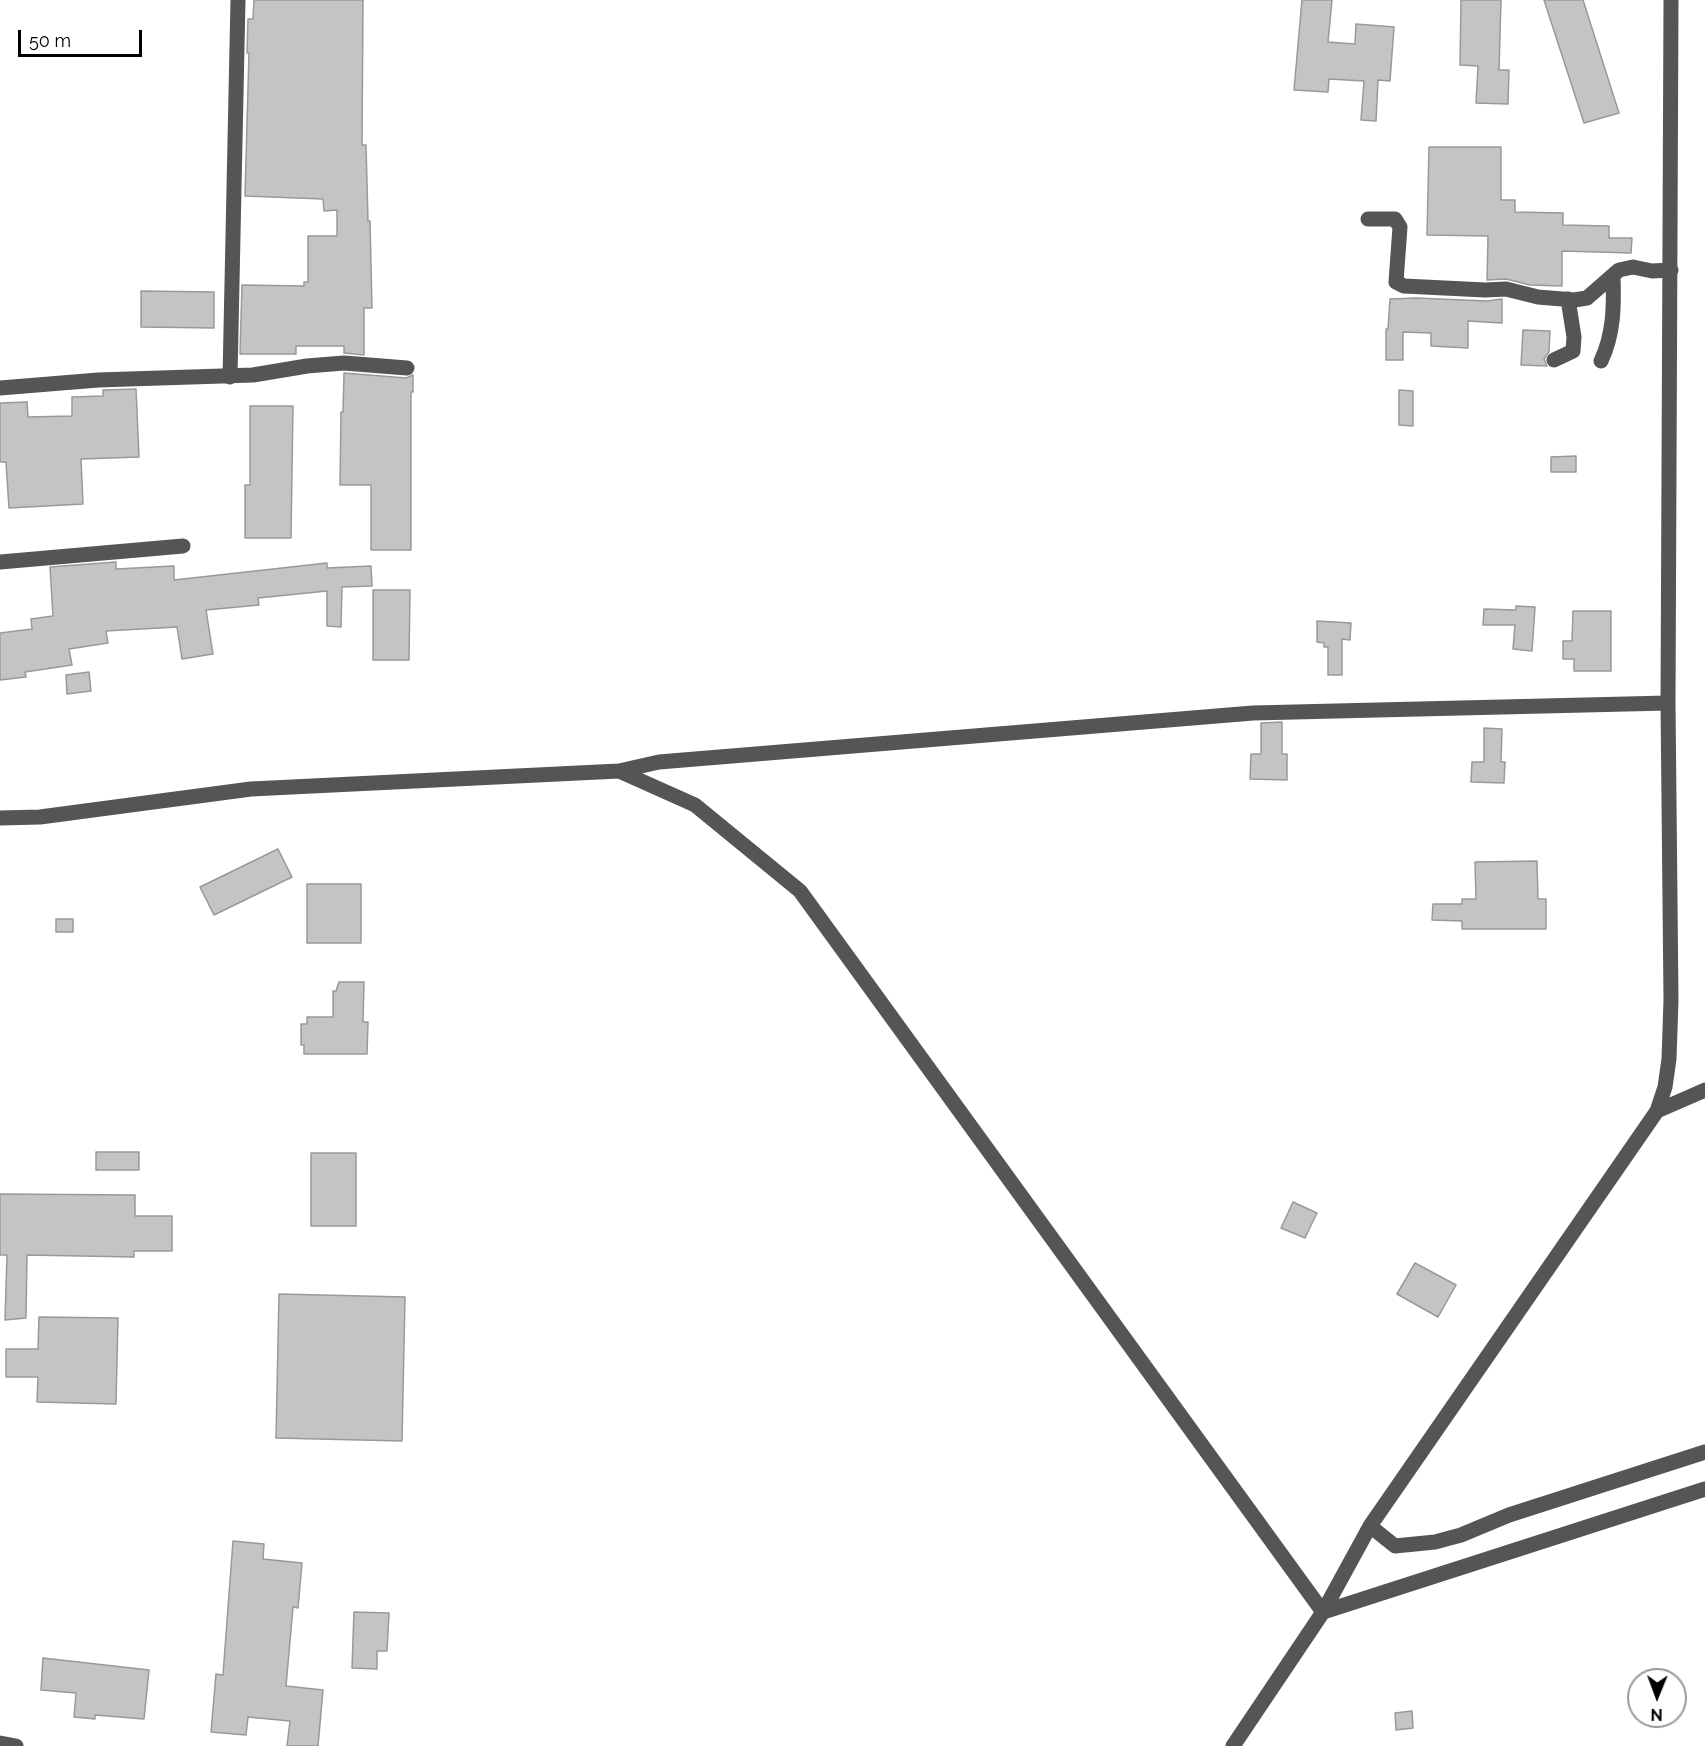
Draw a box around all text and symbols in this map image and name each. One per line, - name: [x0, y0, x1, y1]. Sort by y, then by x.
- scale bar: [21, 18, 146, 56]
- text: 50 m: [29, 30, 71, 51]
- north arrow: [1627, 1668, 1687, 1728]
- text: N: [1650, 1705, 1663, 1724]

